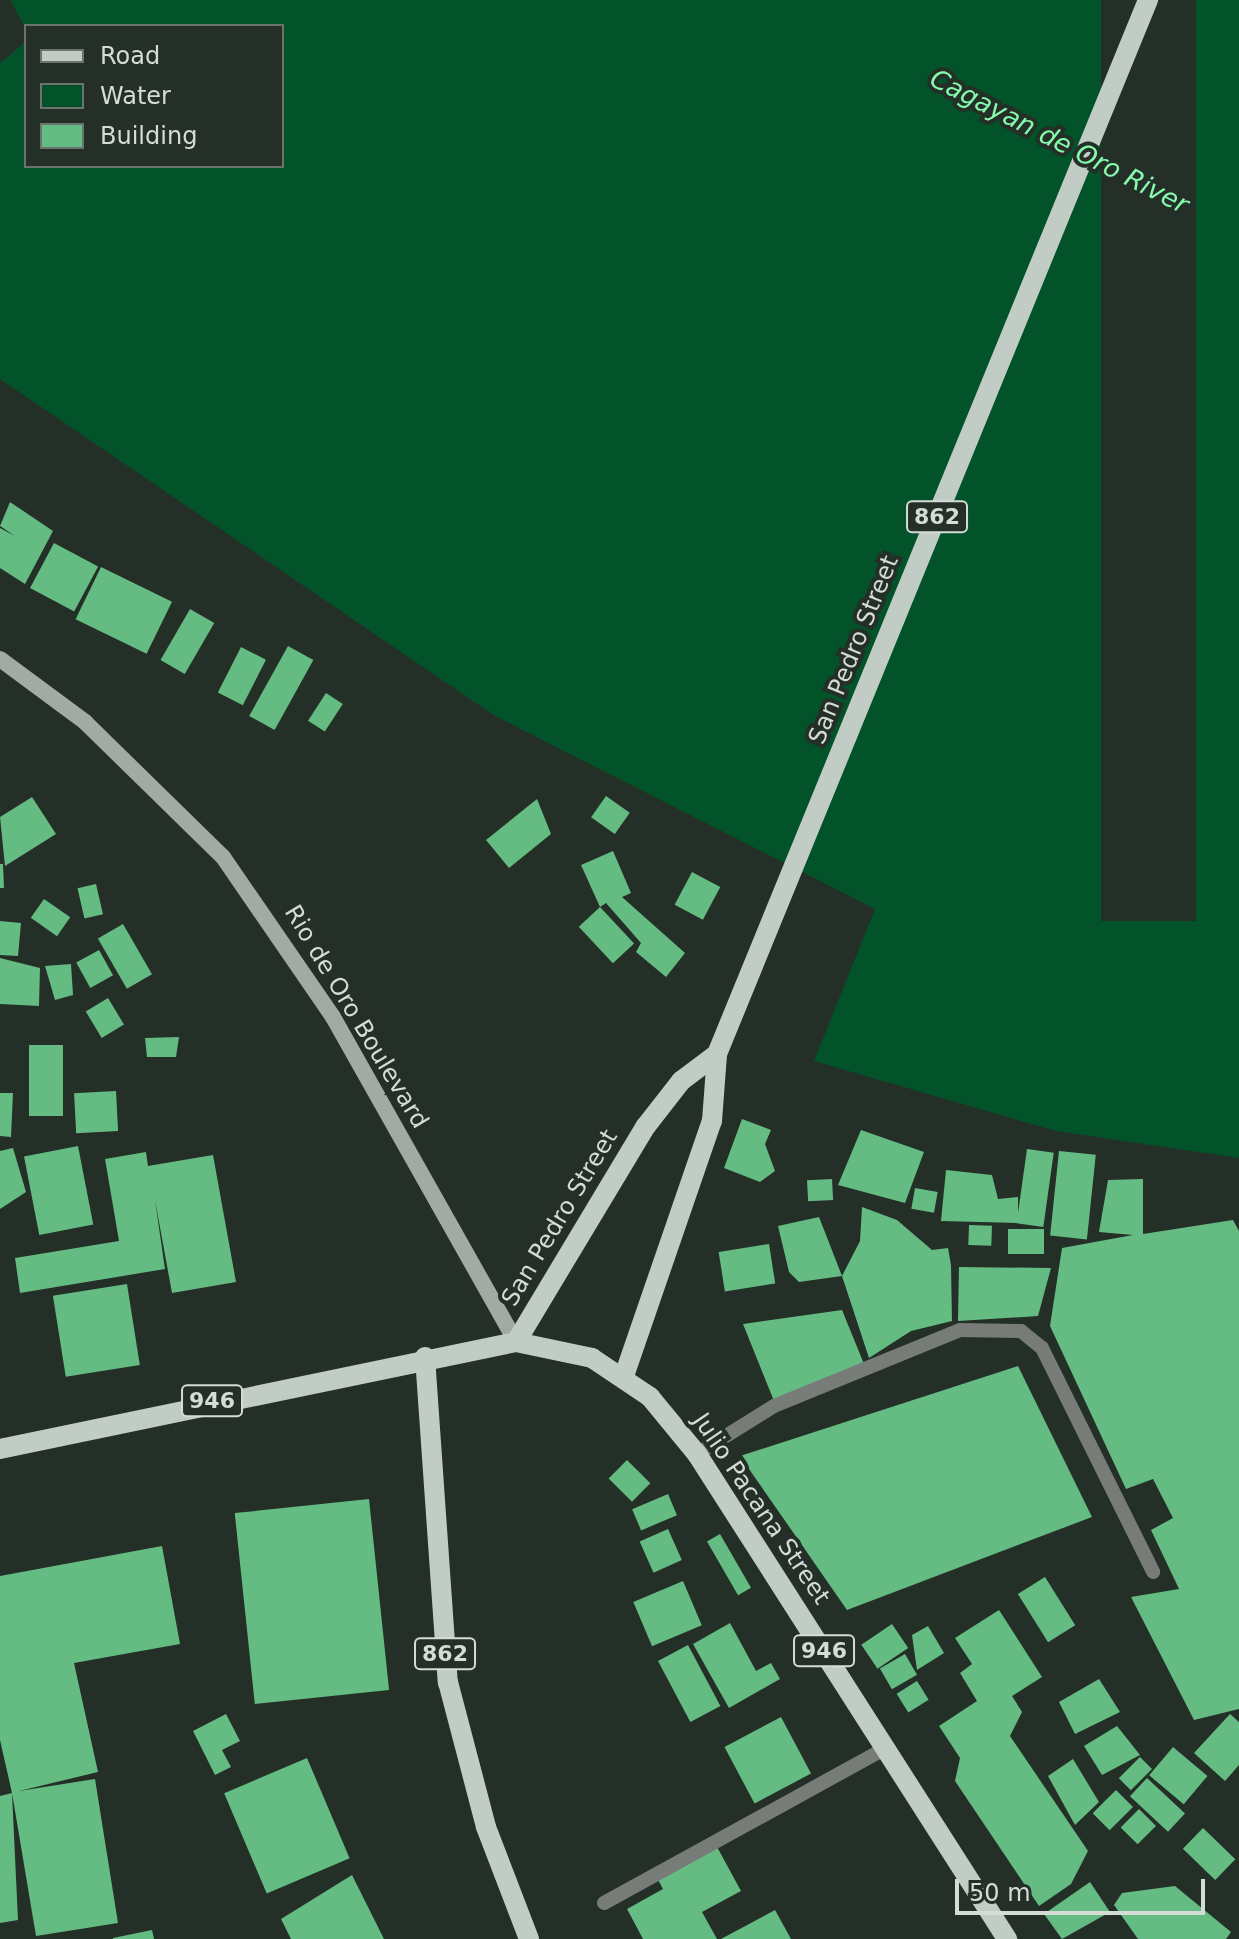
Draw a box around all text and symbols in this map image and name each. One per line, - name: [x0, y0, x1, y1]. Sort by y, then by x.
- legend: [24, 24, 284, 168]
- text: Road: [100, 42, 160, 70]
- water label: Cagayan de Oro River: [924, 63, 1194, 221]
- text: Water: [100, 82, 171, 110]
- text: Building: [100, 122, 197, 150]
- road number: 862: [905, 499, 969, 535]
- street label: San Pedro Street: [803, 551, 905, 749]
- street label: Rio de Oro Boulevard: [278, 900, 434, 1134]
- street label: San Pedro Street: [496, 1124, 624, 1312]
- road number: 946: [180, 1383, 244, 1419]
- street label: Julio Pacana Street: [686, 1408, 836, 1610]
- road number: 946: [792, 1633, 856, 1669]
- road number: 862: [413, 1636, 477, 1672]
- scale bar: [959, 1863, 1209, 1913]
- text: 50 m: [969, 1879, 1031, 1907]

